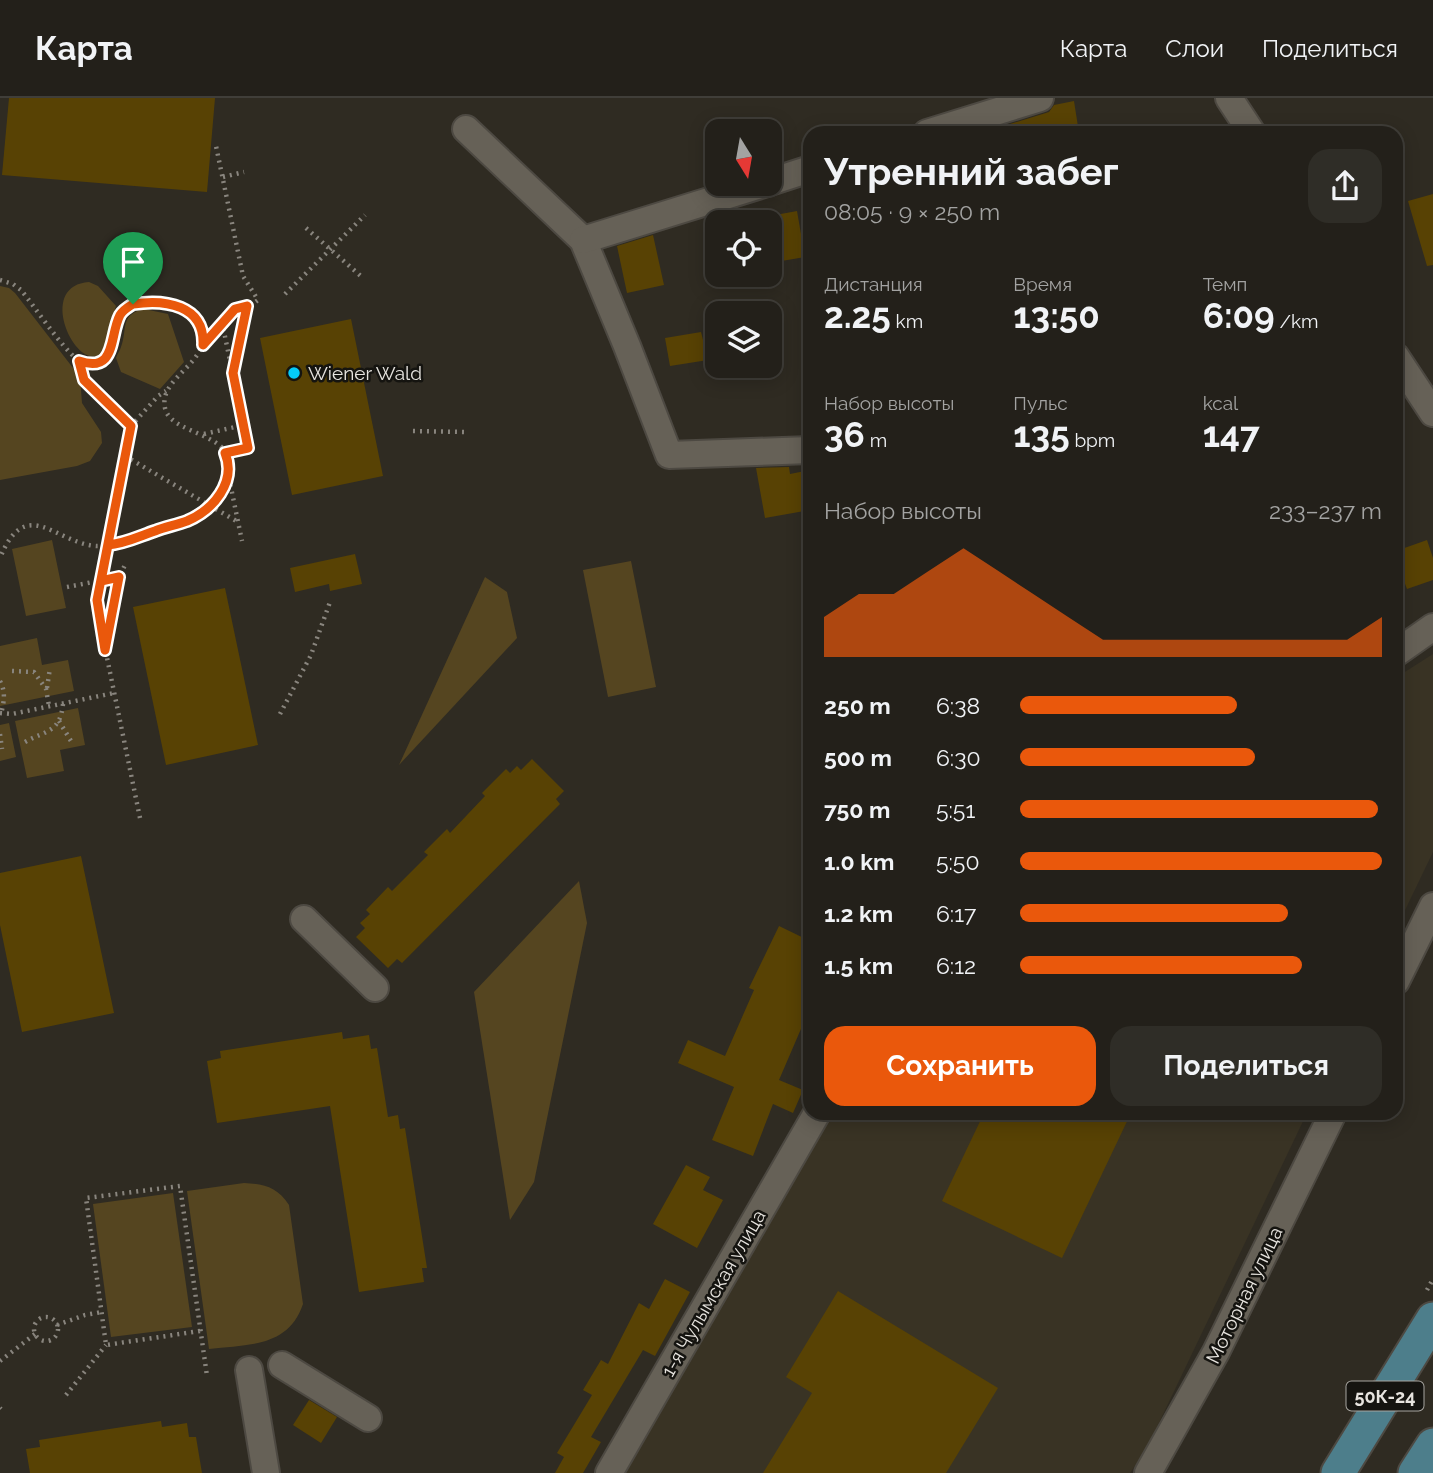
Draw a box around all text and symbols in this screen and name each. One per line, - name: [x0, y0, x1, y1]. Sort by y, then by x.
- text: Карта: [35, 29, 133, 68]
- text: Карта: [1060, 34, 1127, 63]
- text: Слои: [1165, 34, 1224, 63]
- text: Поделиться: [1262, 34, 1398, 63]
- north arrow: [705, 119, 782, 196]
- map controls: [705, 119, 782, 378]
- text: Утренний забег: [824, 149, 1119, 194]
- button: share: [1308, 149, 1382, 223]
- text: 08:05 · 9 × 250 m: [824, 198, 1000, 225]
- button: locate: [705, 210, 782, 287]
- pin: [103, 232, 163, 304]
- icon: arrive: [114, 243, 152, 281]
- text: Дистанция: [824, 273, 923, 295]
- text: Время: [1013, 273, 1072, 295]
- text: Темп: [1203, 273, 1247, 295]
- text: 2.25: [824, 295, 891, 336]
- text: 13:50: [1013, 295, 1100, 336]
- text: 6:09: [1203, 295, 1275, 336]
- button: layers: [705, 301, 782, 378]
- text: km: [891, 310, 923, 332]
- text: /km: [1275, 310, 1319, 332]
- place label: Wiener Wald: [308, 362, 422, 384]
- marker: Wiener Wald: [286, 365, 302, 381]
- text: Набор высоты: [824, 392, 954, 414]
- text: Пульс: [1013, 392, 1068, 414]
- text: kcal: [1203, 392, 1238, 414]
- text: 36: [824, 414, 865, 455]
- text: 135: [1013, 414, 1070, 455]
- text: 147: [1203, 414, 1260, 455]
- text: m: [865, 429, 887, 451]
- text: bpm: [1070, 429, 1115, 451]
- text: Набор высоты: [824, 497, 982, 524]
- text: 233–237 m: [1269, 497, 1382, 524]
- text: 250 m: [824, 692, 891, 719]
- text: 6:38: [936, 692, 980, 719]
- text: 500 m: [824, 744, 892, 771]
- text: 6:30: [936, 744, 981, 771]
- text: 750 m: [824, 796, 890, 823]
- text: 5:51: [936, 796, 975, 823]
- text: 1.0 km: [824, 848, 894, 875]
- text: 5:50: [936, 848, 979, 875]
- text: 1.2 km: [824, 900, 893, 927]
- text: 6:17: [936, 900, 976, 927]
- text: 1.5 km: [824, 952, 893, 979]
- text: 6:12: [936, 952, 976, 979]
- button: Сохранить: [824, 1026, 1096, 1106]
- button: Поделиться: [1110, 1026, 1382, 1106]
- street label: 1-я Чулымская улица: [656, 1206, 770, 1380]
- street label: Моторная улица: [1201, 1223, 1287, 1367]
- road number: 50К-24: [1346, 1381, 1424, 1410]

